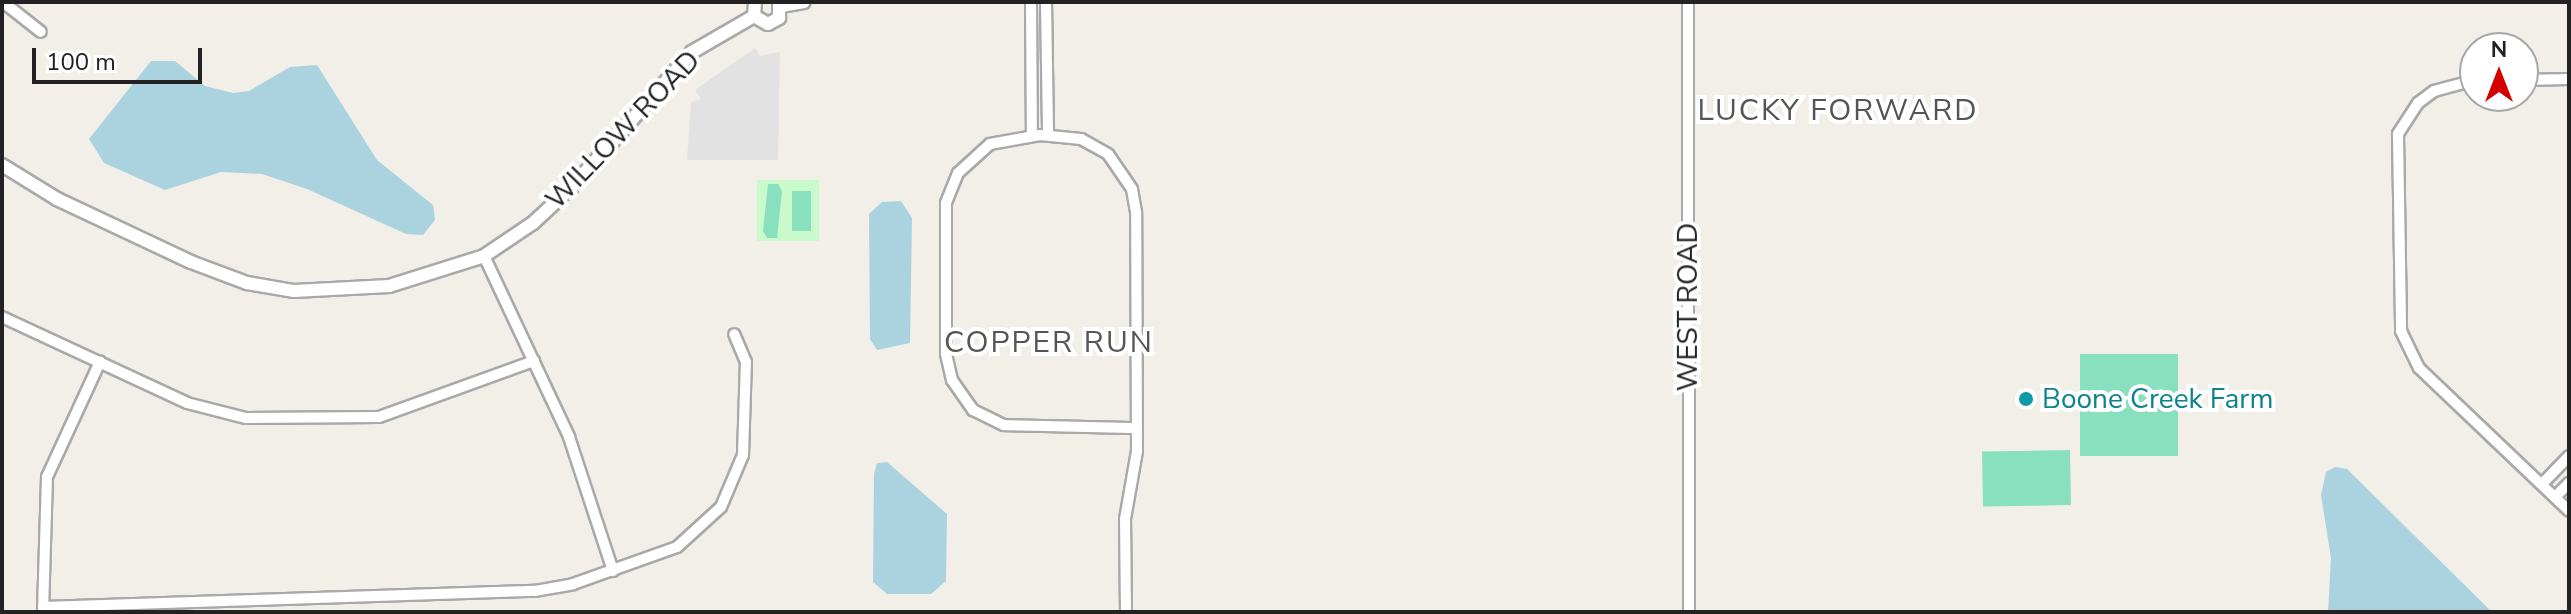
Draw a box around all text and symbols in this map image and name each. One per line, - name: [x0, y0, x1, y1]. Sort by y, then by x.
- scale bar: [36, 32, 206, 82]
- north arrow: [2459, 32, 2539, 112]
- text: N: [2491, 35, 2507, 65]
- street label: WILLOW ROAD: [539, 44, 707, 216]
- text: 100 m: [46, 46, 116, 78]
- district label: LUCKY FORWARD: [1697, 93, 1979, 129]
- street label: WEST ROAD: [1671, 223, 1705, 391]
- district label: COPPER RUN: [944, 325, 1154, 361]
- place label: Boone Creek Farm: [2042, 382, 2273, 416]
- marker: Boone Creek Farm: [2017, 390, 2035, 408]

